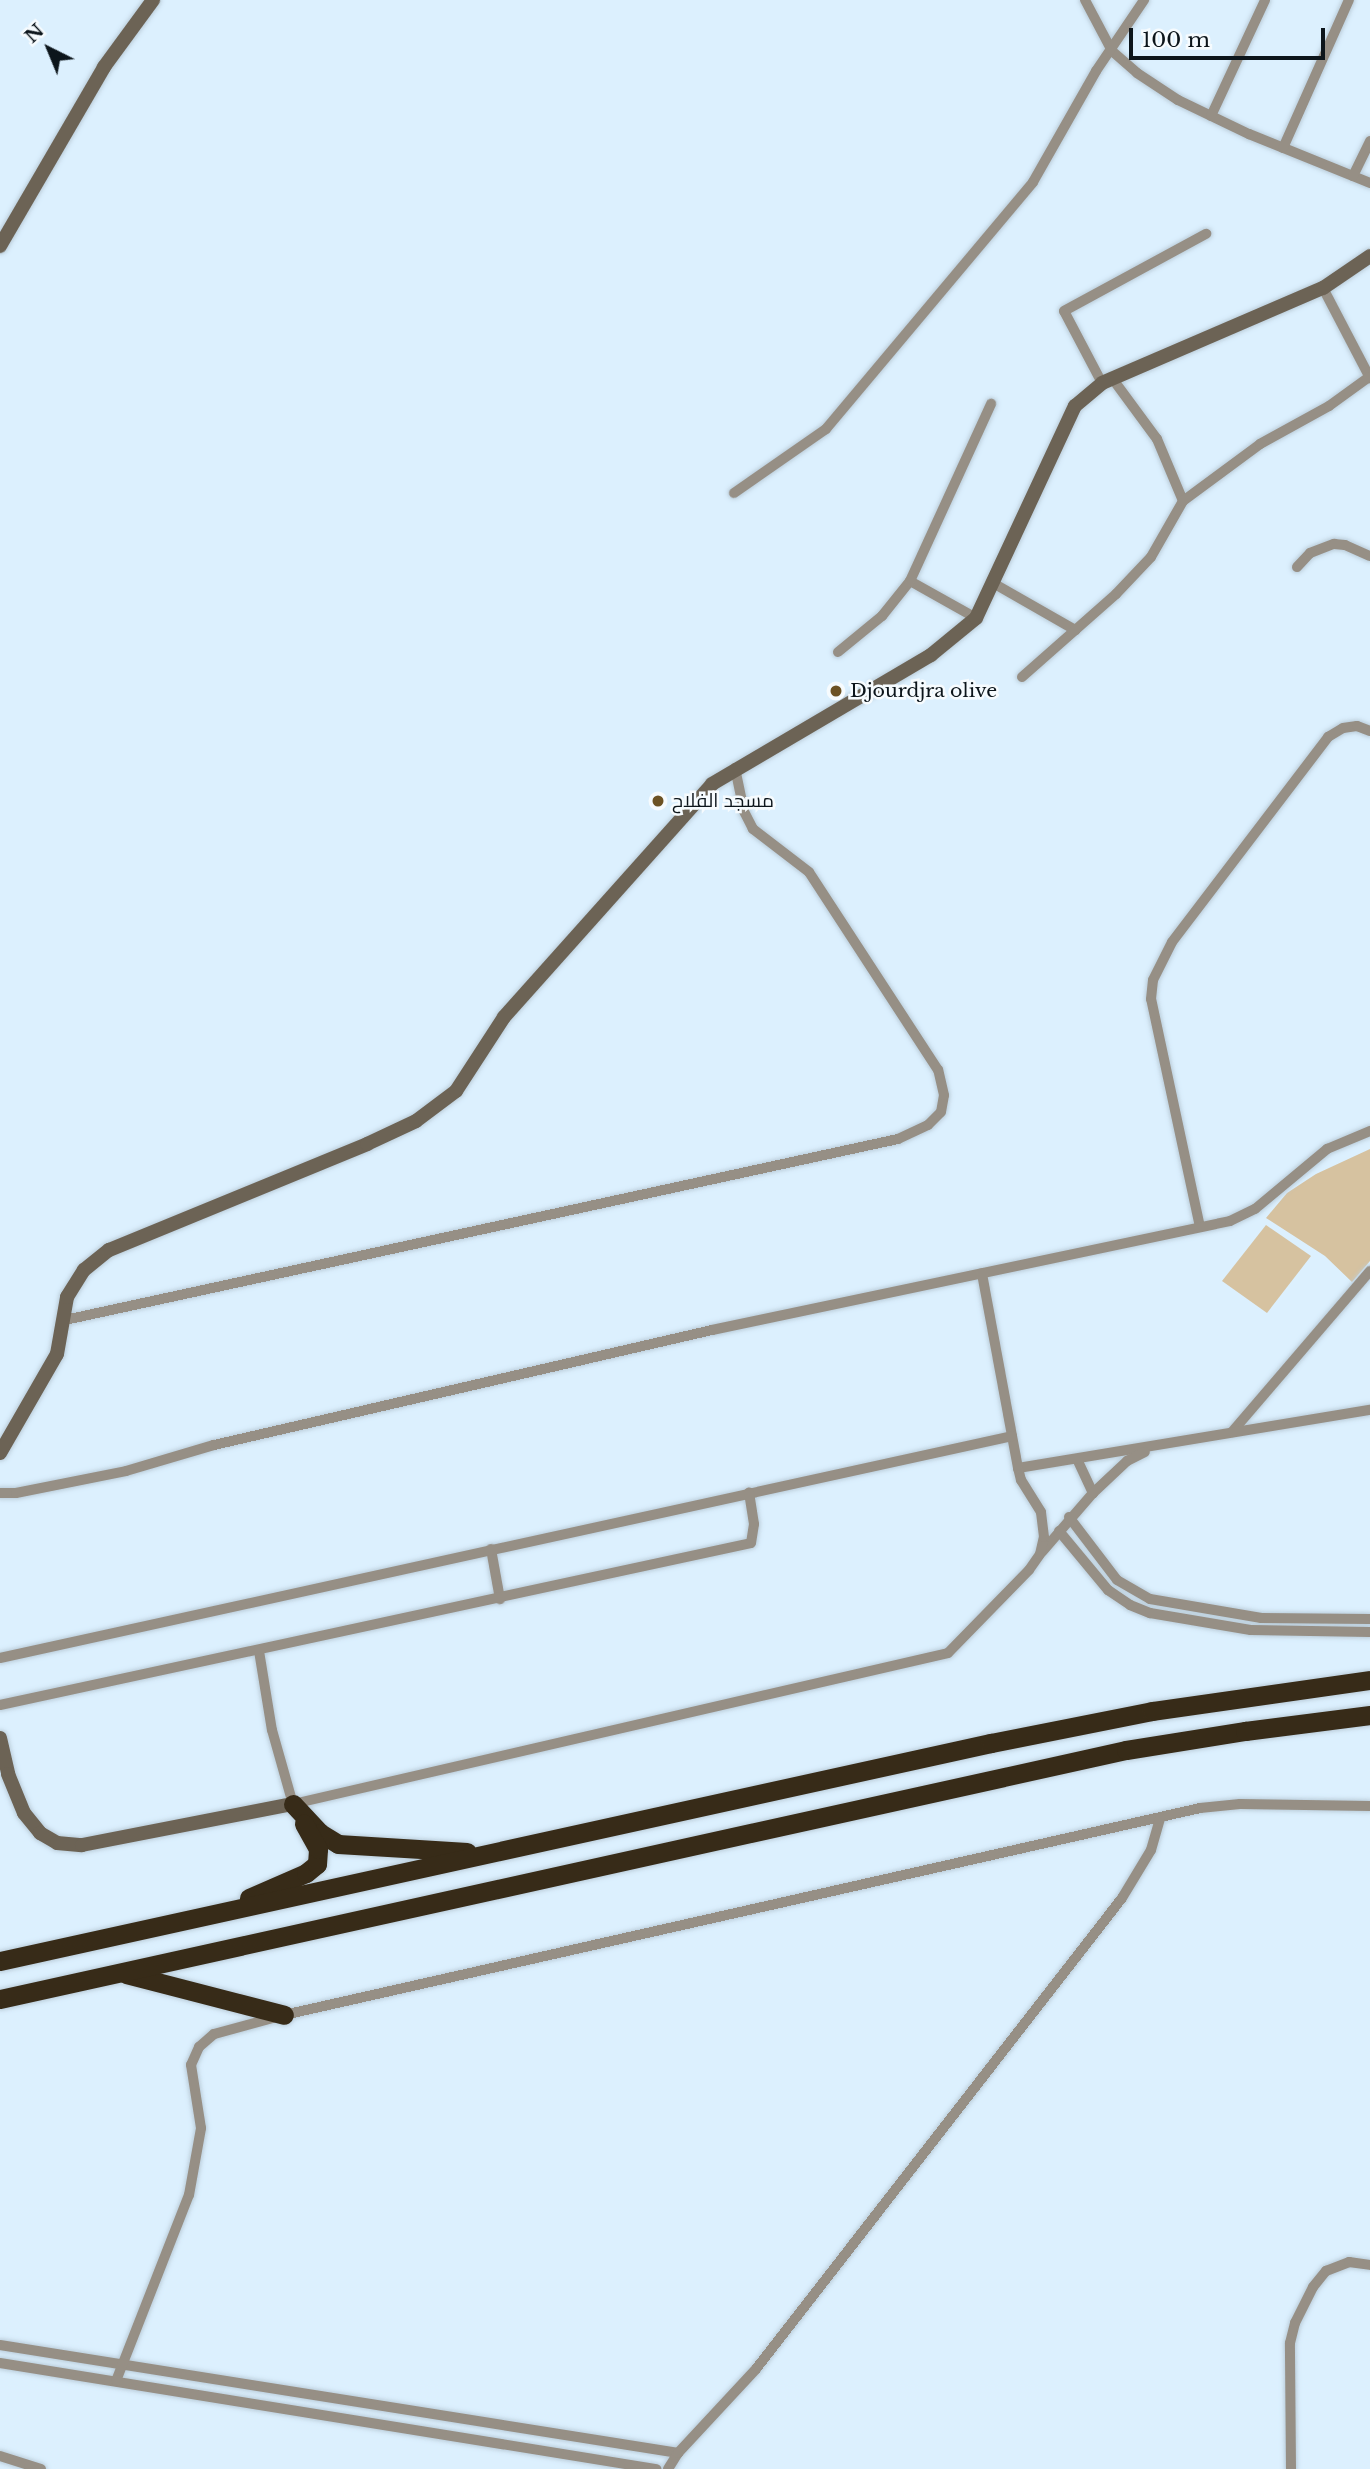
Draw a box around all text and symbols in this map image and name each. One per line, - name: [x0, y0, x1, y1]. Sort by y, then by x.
- north arrow: [14, 14, 84, 84]
- scale bar: [1132, 14, 1328, 58]
- text: N: [20, 19, 49, 48]
- text: 100 m: [1142, 27, 1210, 53]
- place label: Djourdjra olive: [850, 680, 997, 702]
- marker: Djourdjra olive: [828, 683, 844, 699]
- place label: مسجد الفلاح: [672, 790, 774, 812]
- marker: مسجد الفلاح: [650, 793, 666, 809]

